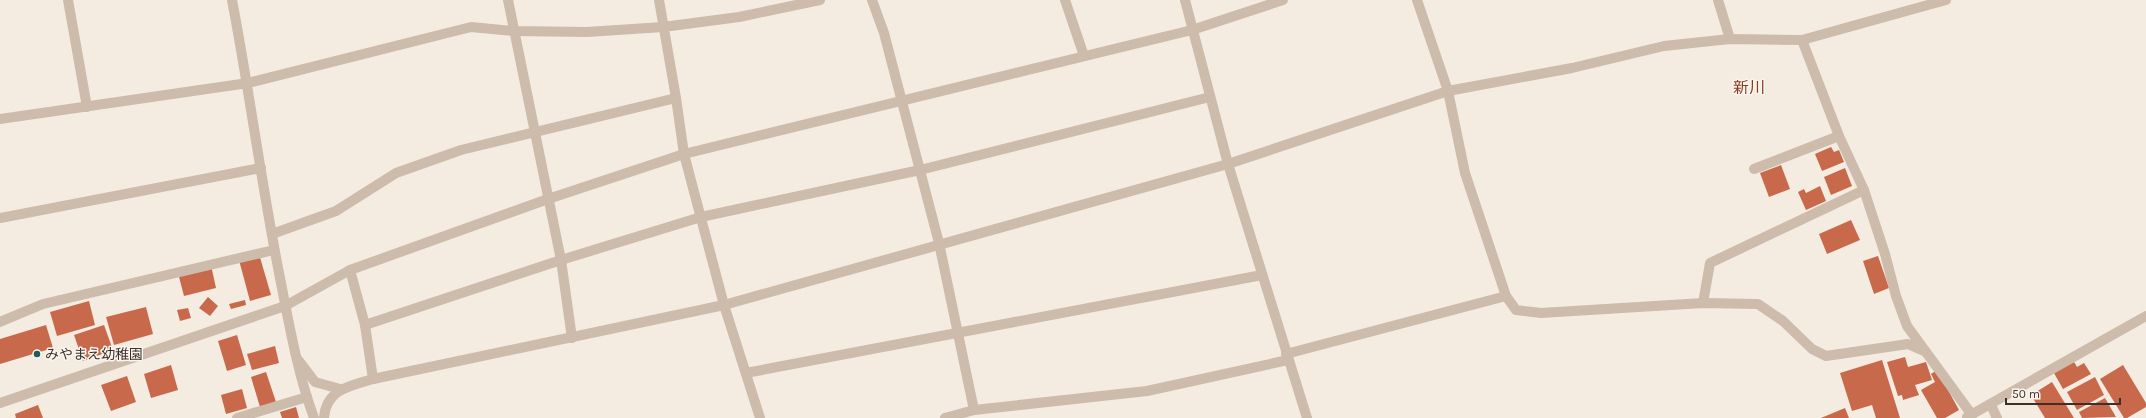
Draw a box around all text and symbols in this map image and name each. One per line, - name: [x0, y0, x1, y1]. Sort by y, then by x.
- district label: 新川: [1733, 78, 1765, 97]
- place label: みやまえ幼稚園: [45, 346, 143, 363]
- marker: みやまえ幼稚園: [32, 349, 42, 359]
- scale bar: [2006, 380, 2120, 406]
- text: 50 m: [2012, 387, 2040, 401]

